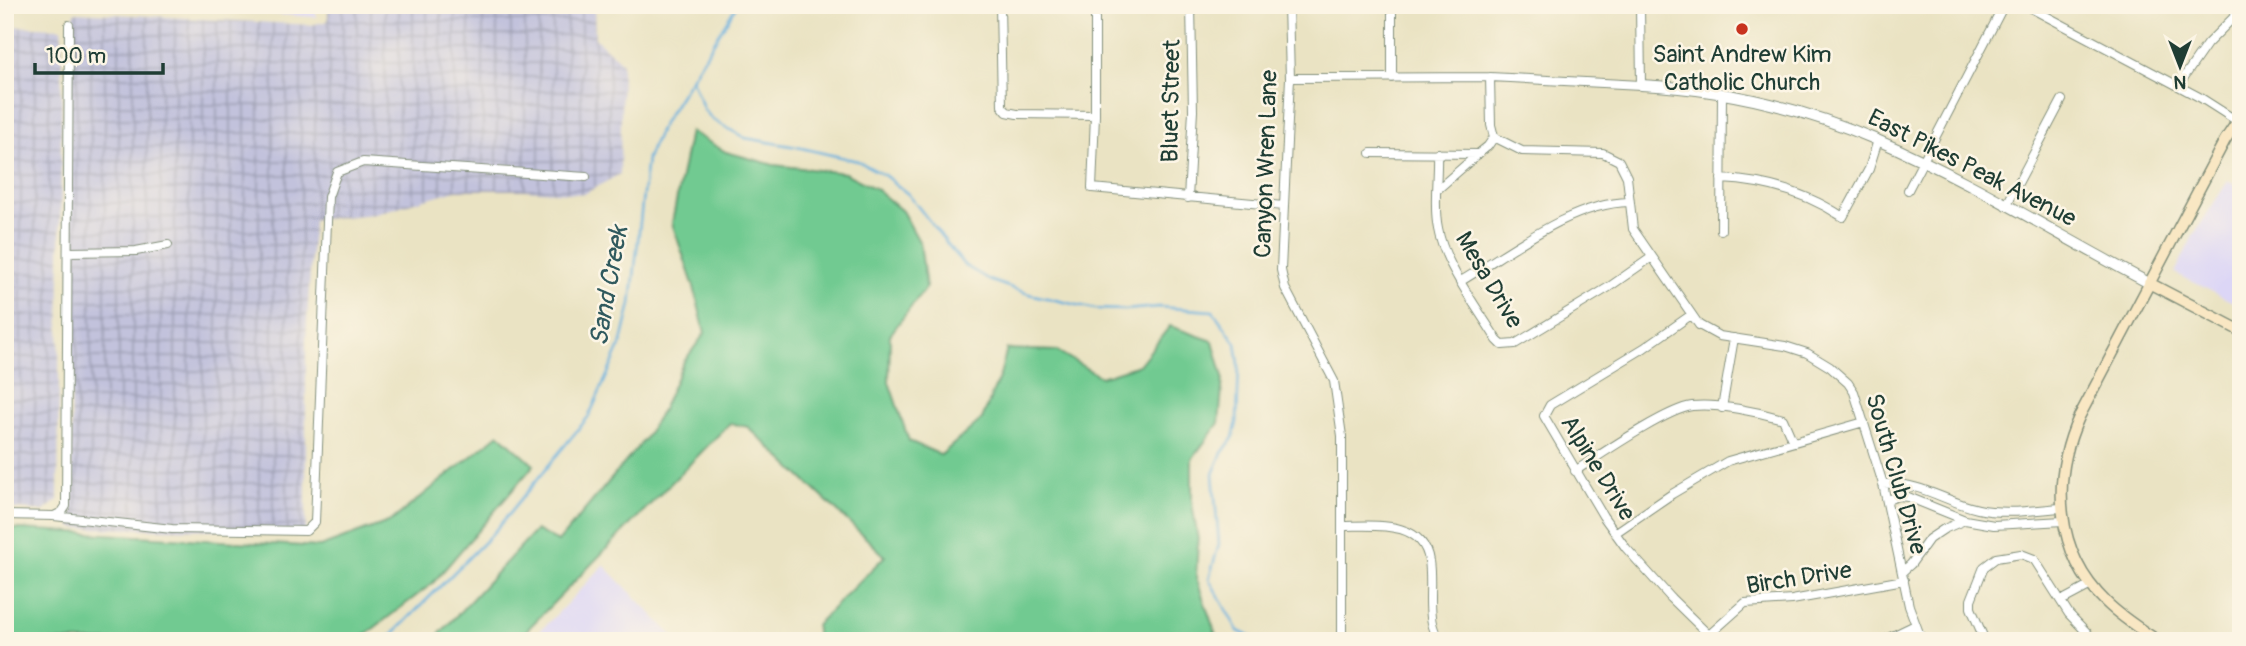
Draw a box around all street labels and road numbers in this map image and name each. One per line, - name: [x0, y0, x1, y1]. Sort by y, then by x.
- street label: Bluet Street: [1155, 39, 1187, 163]
- street label: Canyon Wren Lane: [1248, 69, 1284, 259]
- street label: East Pikes Peak Avenue: [1863, 103, 2081, 233]
- street label: Mesa Drive: [1449, 226, 1529, 334]
- street label: South Club Drive: [1859, 390, 1933, 558]
- street label: Alpine Drive: [1554, 410, 1642, 526]
- street label: Birch Drive: [1744, 555, 1854, 601]

